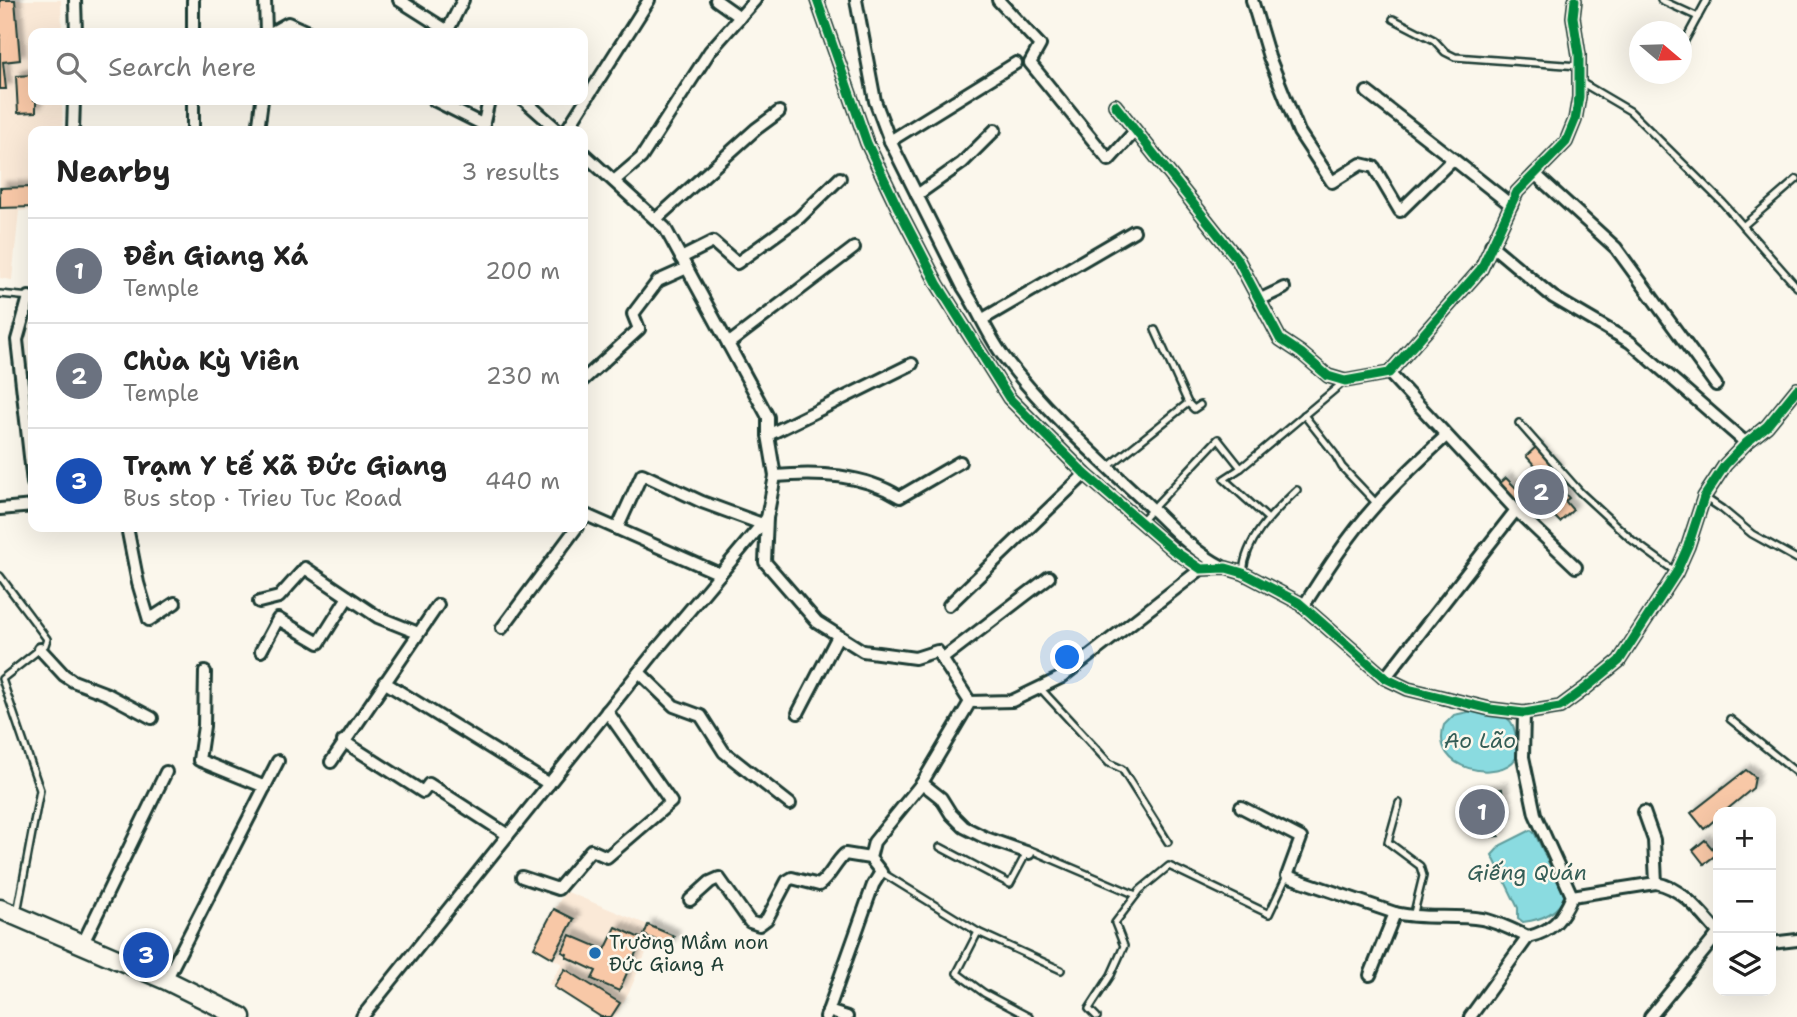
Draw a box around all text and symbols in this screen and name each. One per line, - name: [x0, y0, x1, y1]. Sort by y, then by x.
- north arrow: [1629, 21, 1692, 84]
- search box: [28, 28, 588, 105]
- icon: search: [52, 48, 90, 86]
- text: Search here: [108, 49, 257, 84]
- text: Nearby: [56, 151, 171, 192]
- text: 3 results: [461, 157, 560, 187]
- text: Đền Giang Xá: [123, 238, 308, 273]
- text: 1: [74, 256, 84, 286]
- text: 200 m: [485, 256, 560, 286]
- text: Temple: [123, 273, 200, 303]
- text: Chùa Kỳ Viên: [123, 343, 299, 378]
- text: 2: [71, 361, 87, 391]
- text: 230 m: [486, 361, 560, 391]
- text: Temple: [123, 378, 200, 408]
- text: Trạm Y tế Xã Đức Giang: [123, 448, 447, 483]
- text: 3: [71, 466, 87, 496]
- text: 440 m: [485, 466, 560, 496]
- pin: 2: [1518, 466, 1564, 518]
- text: Bus stop · Trieu Tuc Road: [123, 483, 402, 513]
- your location: [1050, 640, 1084, 674]
- water label: Ao Lão: [1444, 727, 1516, 755]
- pin: 1: [1459, 786, 1505, 838]
- map controls: [1713, 807, 1776, 996]
- button: +: [1713, 807, 1776, 870]
- water label: Giếng Quán: [1467, 859, 1587, 887]
- button: −: [1713, 870, 1776, 933]
- pin: 3: [123, 929, 169, 981]
- place label: Trường Mầm non Đức Giang A: [609, 930, 768, 977]
- button: layers: [1713, 933, 1776, 996]
- marker: Trường Mầm non Đức Giang A: [587, 945, 603, 961]

